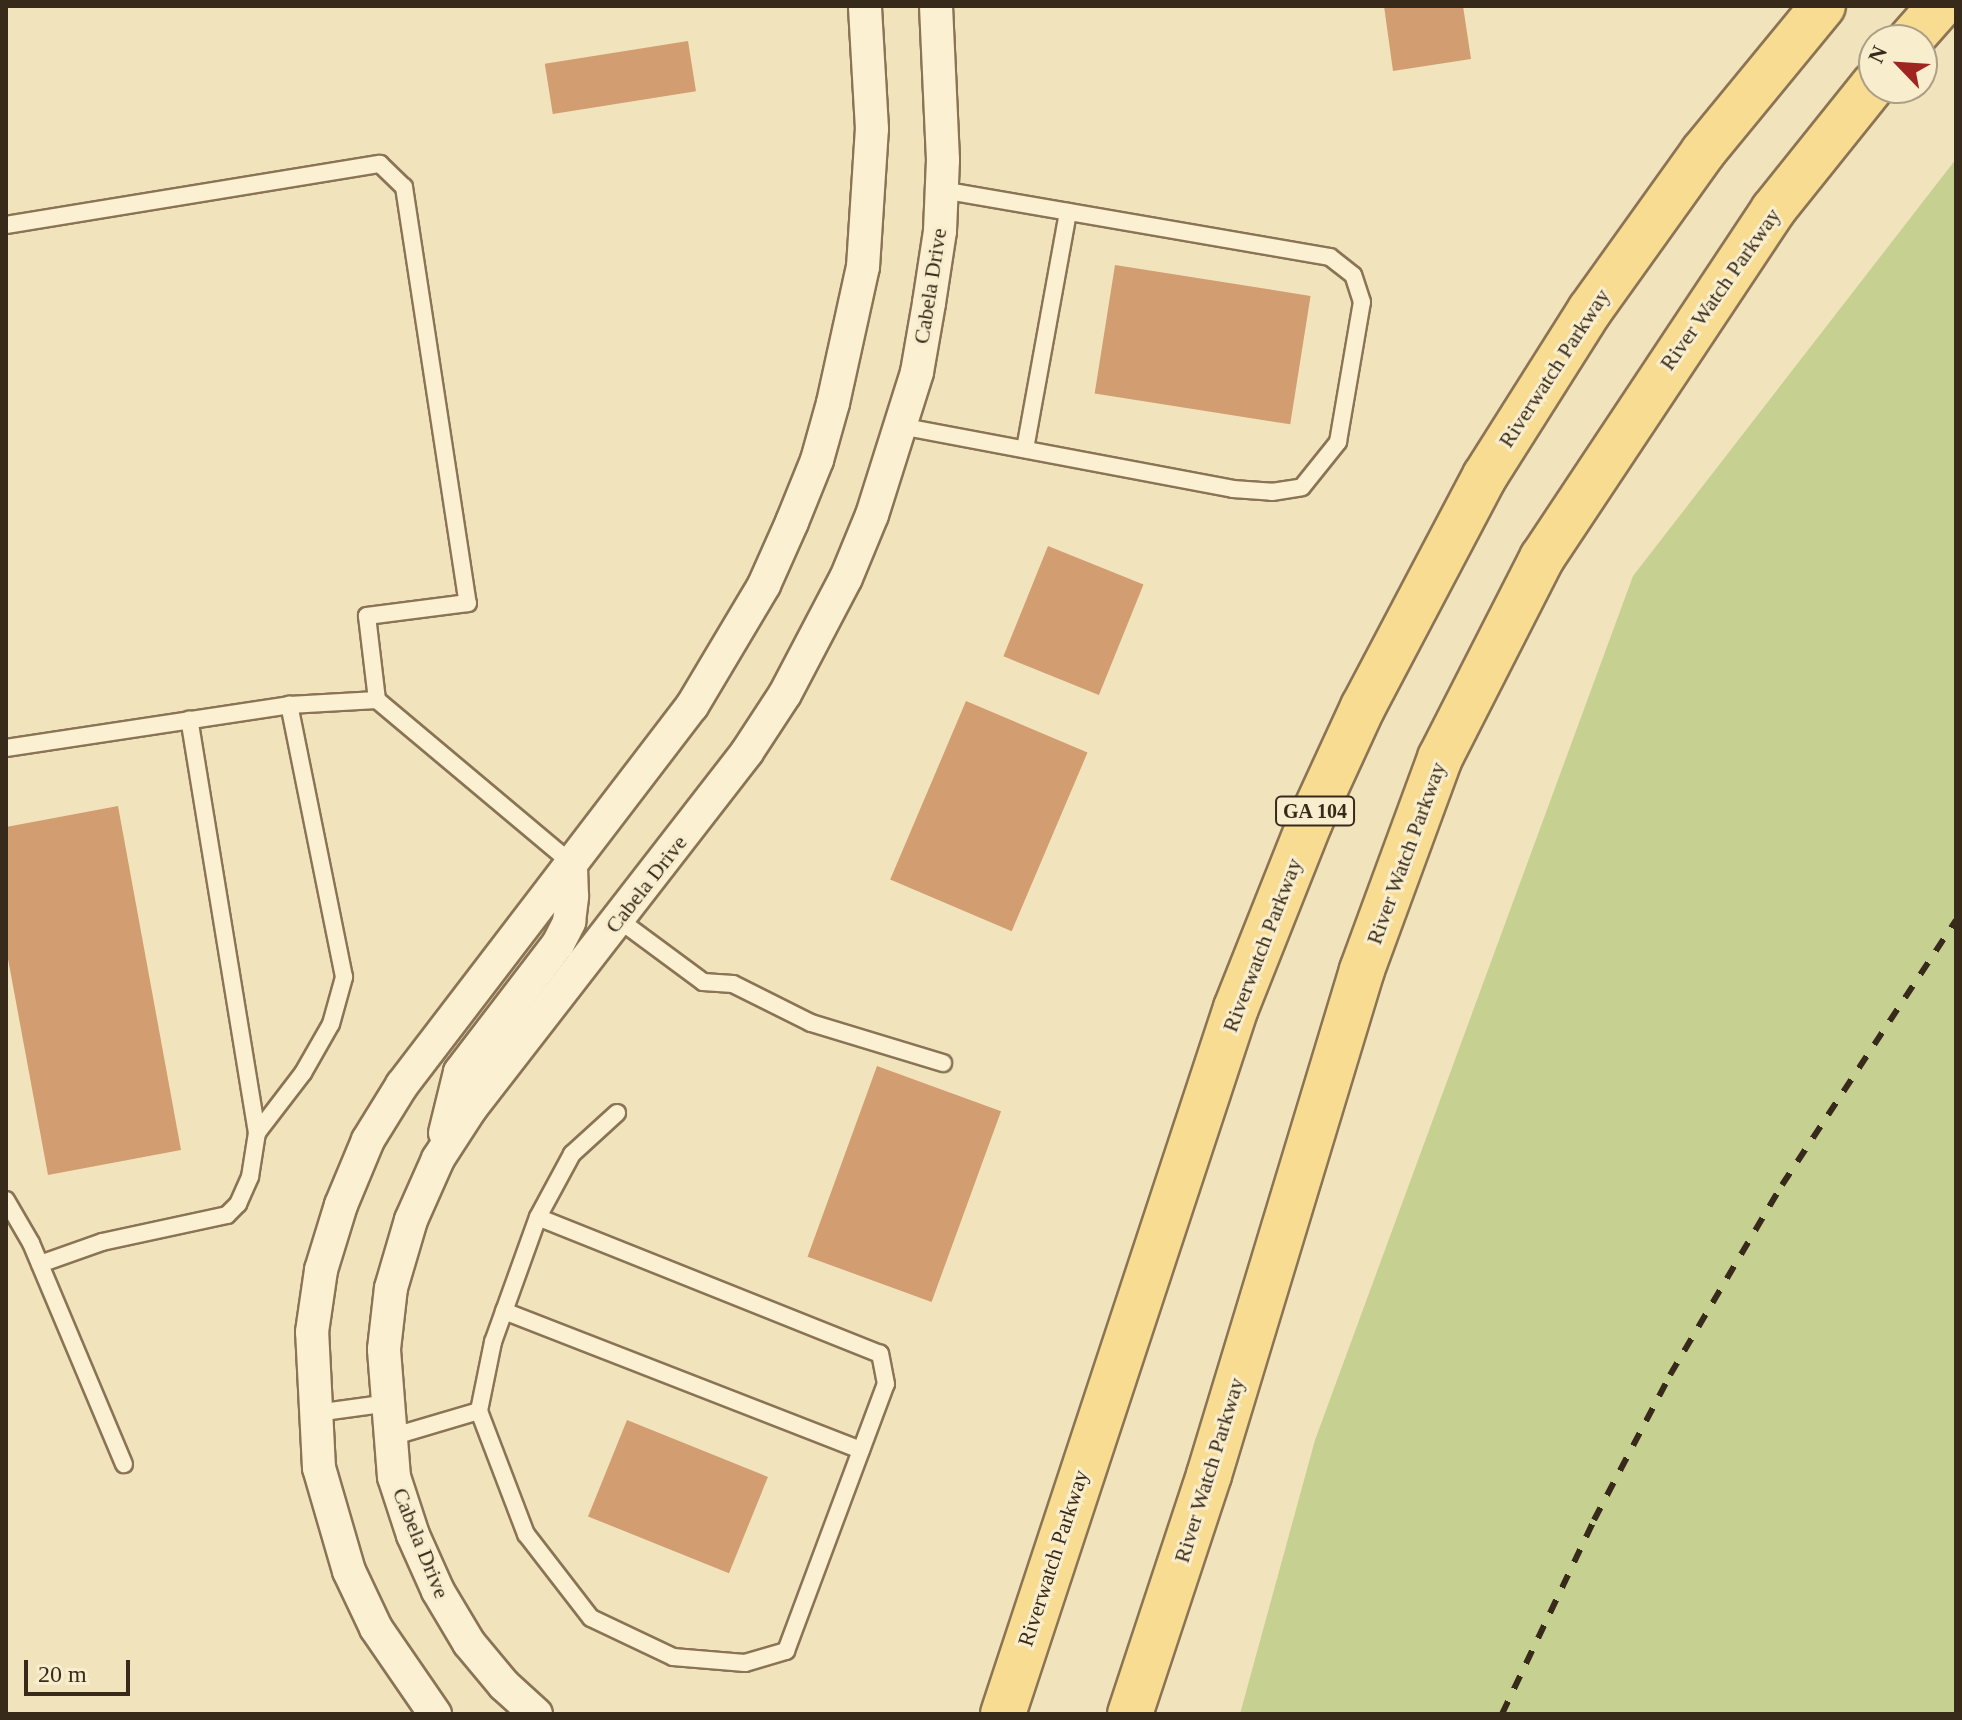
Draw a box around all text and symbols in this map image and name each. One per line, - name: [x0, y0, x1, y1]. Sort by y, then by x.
- north arrow: [1858, 24, 1938, 104]
- text: N: [1863, 42, 1892, 67]
- street label: River Watch Parkway: [1654, 203, 1786, 375]
- street label: Cabela Drive: [908, 226, 952, 346]
- street label: Riverwatch Parkway: [1493, 284, 1615, 452]
- street label: River Watch Parkway: [1361, 758, 1451, 948]
- road number: GA 104: [1273, 795, 1357, 827]
- street label: Cabela Drive: [600, 830, 692, 938]
- street label: Riverwatch Parkway: [1217, 854, 1307, 1036]
- street label: River Watch Parkway: [1168, 1374, 1250, 1566]
- street label: Riverwatch Parkway: [1012, 1466, 1094, 1650]
- street label: Cabela Drive: [387, 1484, 455, 1602]
- scale bar: [28, 1644, 134, 1694]
- text: 20 m: [38, 1661, 87, 1687]

